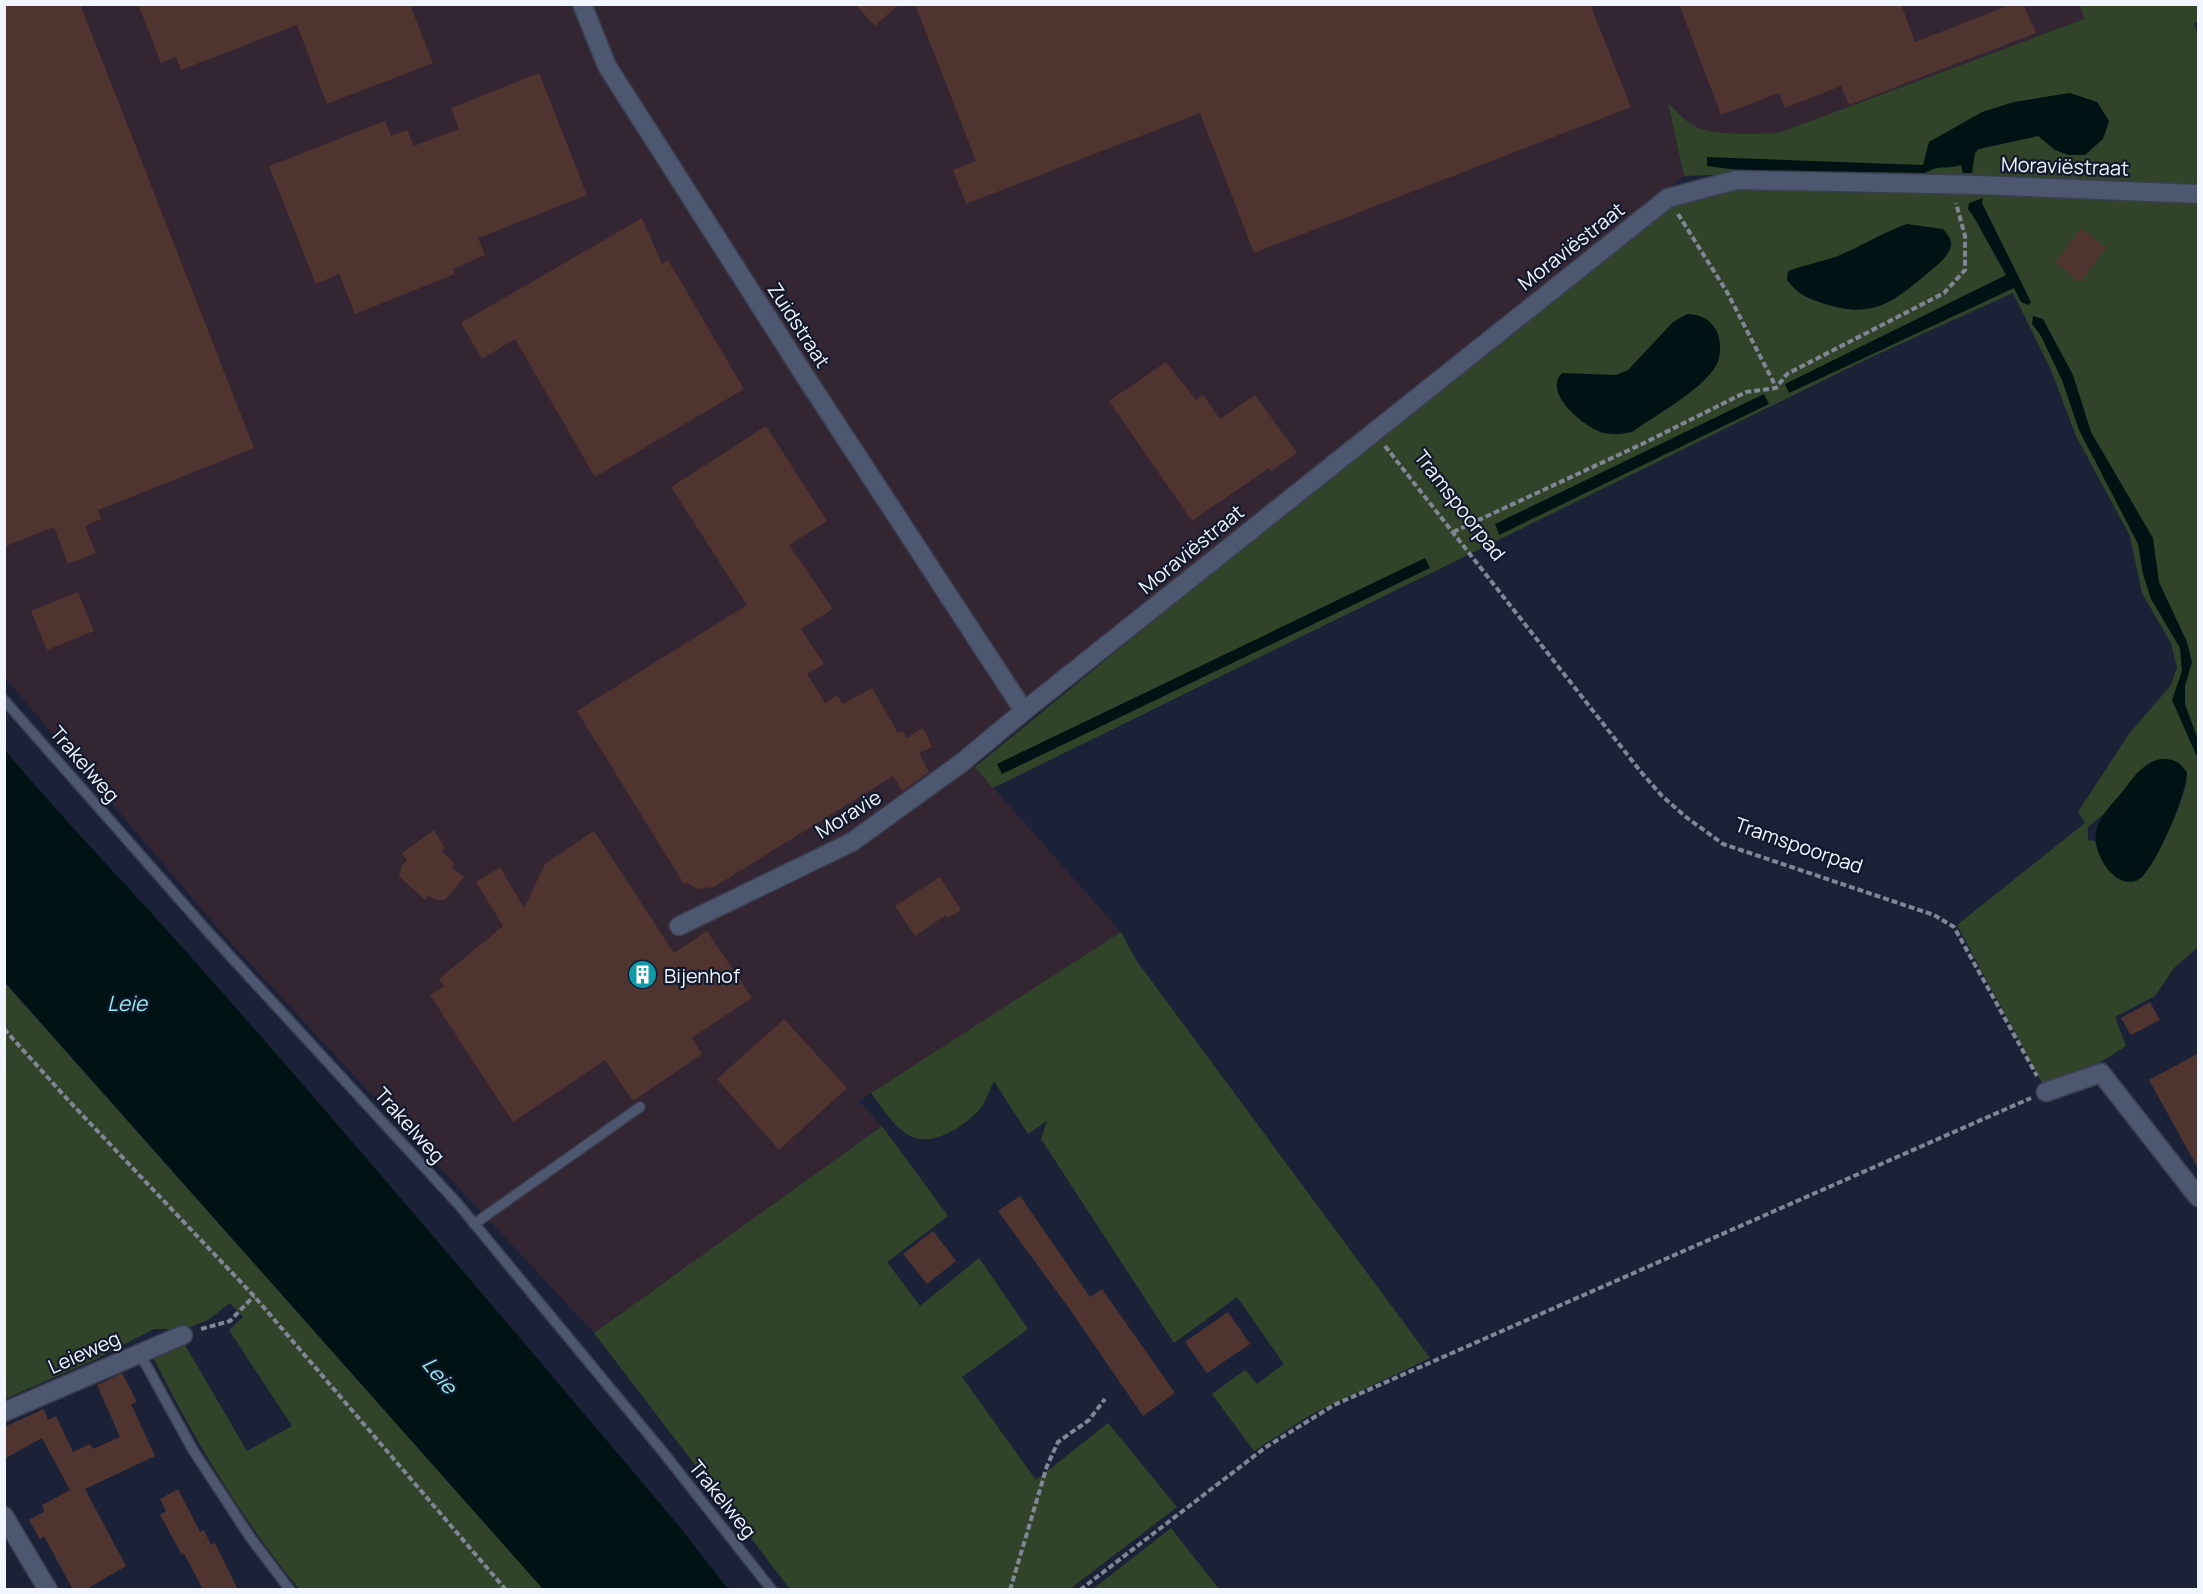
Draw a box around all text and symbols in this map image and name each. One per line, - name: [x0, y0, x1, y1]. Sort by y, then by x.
- street label: Moraviëstraat: [2000, 150, 2130, 182]
- street label: Moraviëstraat: [1512, 196, 1630, 296]
- street label: Zuidstraat: [761, 277, 837, 373]
- street label: Tramspoorpad: [1408, 444, 1512, 566]
- street label: Moraviëstraat: [1133, 498, 1249, 600]
- street label: Trakelweg: [44, 720, 126, 808]
- street label: Moravie: [810, 783, 886, 845]
- street label: Tramspoorpad: [1731, 810, 1867, 880]
- building icon: Bijenhof: [627, 959, 659, 991]
- place label: Bijenhof: [664, 962, 740, 989]
- water label: Leie: [107, 989, 149, 1017]
- street label: Trakelweg: [369, 1081, 451, 1169]
- street label: Leieweg: [44, 1324, 124, 1380]
- water label: Leie: [416, 1351, 465, 1401]
- street label: Trakelweg: [683, 1454, 763, 1544]

